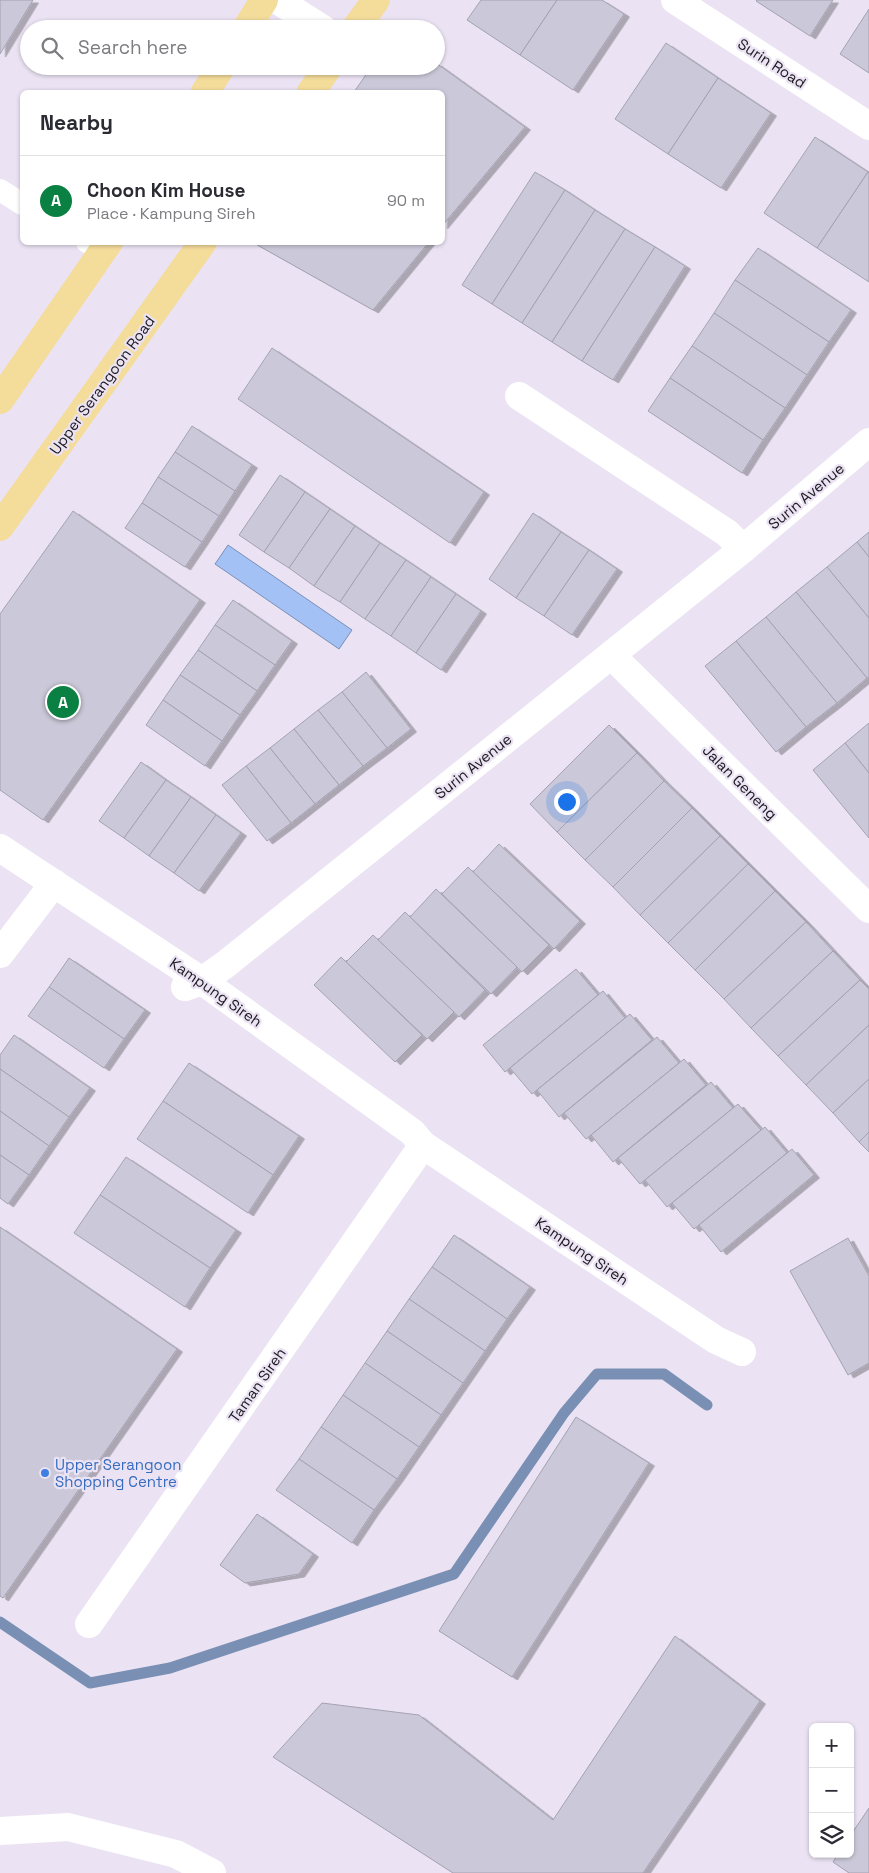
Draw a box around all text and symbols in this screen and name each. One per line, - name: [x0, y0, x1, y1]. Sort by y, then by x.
- search box: [20, 20, 445, 75]
- icon: search: [38, 34, 66, 62]
- street label: Surin Road: [734, 34, 810, 92]
- text: Search here: [78, 35, 188, 60]
- text: Nearby: [40, 109, 113, 136]
- text: Choon Kim House: [87, 178, 245, 203]
- text: A: [51, 190, 61, 211]
- text: 90 m: [387, 190, 425, 211]
- text: Place · Kampung Sireh: [87, 203, 256, 224]
- street label: Upper Serangoon Road: [45, 312, 159, 458]
- street label: Surin Avenue: [764, 459, 848, 533]
- pin: A: [47, 683, 79, 721]
- street label: Surin Avenue: [431, 729, 515, 803]
- street label: Jalan Geneng: [699, 741, 781, 823]
- your location: [554, 789, 580, 815]
- street label: Kampung Sireh: [166, 953, 266, 1031]
- street label: Kampung Sireh: [532, 1213, 632, 1289]
- street label: Taman Sireh: [224, 1344, 290, 1426]
- place label: Upper Serangoon Shopping Centre: [55, 1455, 181, 1491]
- marker: Upper Serangoon Shopping Centre: [39, 1467, 51, 1479]
- map controls: [809, 1723, 854, 1858]
- button: +: [809, 1723, 854, 1768]
- button: −: [809, 1768, 854, 1813]
- button: layers: [809, 1813, 854, 1858]

